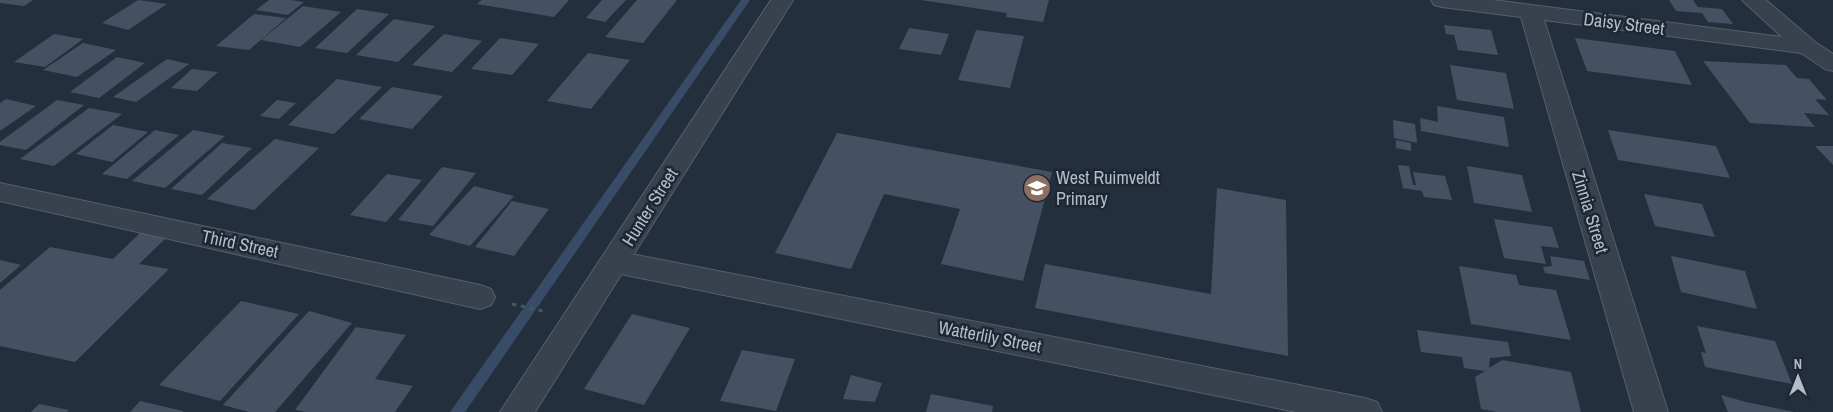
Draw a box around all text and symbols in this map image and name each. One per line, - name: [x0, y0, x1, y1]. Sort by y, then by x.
- street label: Daisy Street: [1582, 6, 1666, 41]
- street label: Hunter Street: [616, 163, 683, 251]
- place label: West Ruimveldt Primary: [1056, 165, 1160, 211]
- street label: Zinnia Street: [1566, 167, 1615, 256]
- school or university icon: West Ruimveldt Primary: [1022, 173, 1052, 203]
- street label: Third Street: [199, 223, 281, 264]
- street label: Watterlily Street: [936, 314, 1044, 359]
- north arrow: [1773, 352, 1823, 402]
- text: N: [1794, 355, 1802, 373]

